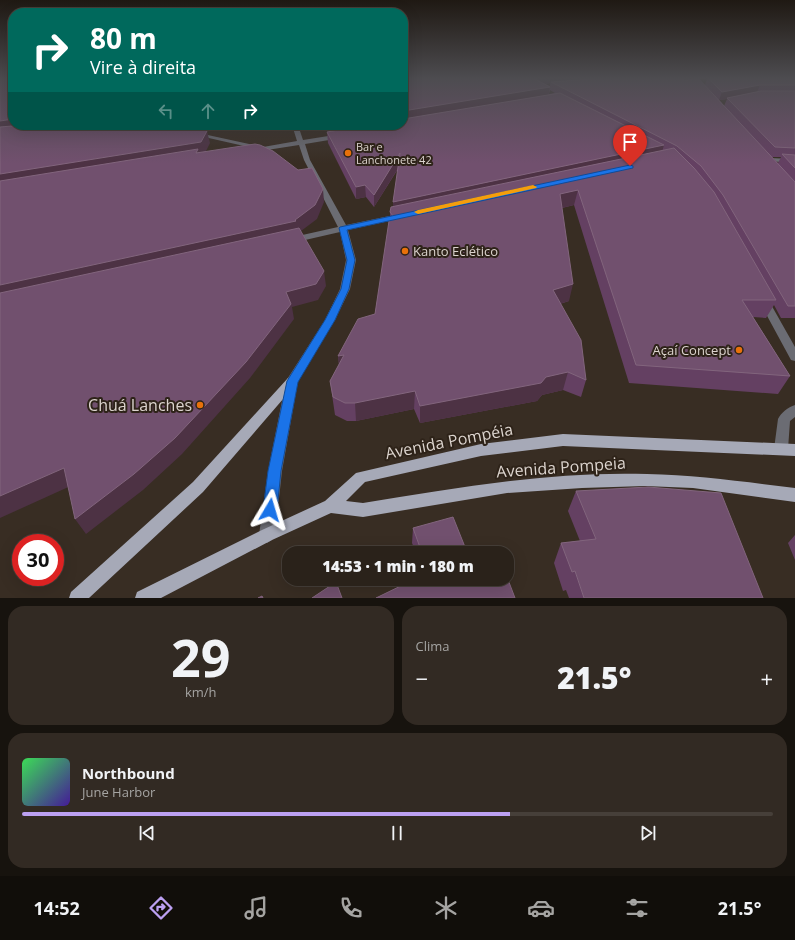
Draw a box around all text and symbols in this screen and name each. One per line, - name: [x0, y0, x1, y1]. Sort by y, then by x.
- text: 80 m: [90, 19, 157, 57]
- icon: right: [24, 24, 76, 76]
- text: Vire à direita: [90, 55, 196, 79]
- icon: left: [155, 100, 177, 122]
- icon: ahead: [197, 100, 219, 122]
- icon: right: [239, 100, 261, 122]
- pin: [613, 125, 647, 166]
- icon: arrive: [619, 131, 641, 153]
- place label: Bar e Lanchonete 42: [356, 139, 432, 167]
- marker: Bar e Lanchonete 42: [343, 148, 353, 158]
- place label: Kanto Eclético: [413, 242, 498, 260]
- marker: Kanto Eclético: [400, 246, 410, 256]
- place label: Açaí Concept: [653, 341, 731, 359]
- marker: Açaí Concept: [734, 345, 744, 355]
- place label: Chuá Lanches: [88, 394, 192, 416]
- marker: Chuá Lanches: [195, 400, 205, 410]
- street label: Avenida Pompéia: [383, 418, 515, 464]
- street label: Avenida Pompeia: [496, 452, 626, 482]
- position arrow: [249, 489, 291, 531]
- speed limit sign: 30: [12, 534, 64, 586]
- text: 14:53 · 1 min · 180 m: [322, 556, 474, 576]
- text: 29: [171, 621, 230, 692]
- text: Clima: [416, 637, 450, 655]
- text: 21.5°: [557, 657, 631, 698]
- text: −: [416, 663, 428, 693]
- text: +: [760, 663, 773, 693]
- text: km/h: [185, 683, 217, 701]
- text: Northbound: [82, 763, 175, 783]
- text: June Harbor: [82, 783, 155, 801]
- icon: previous: [136, 822, 158, 844]
- icon: pause: [386, 822, 408, 844]
- icon: next: [637, 822, 659, 844]
- icon: directions: [147, 894, 175, 922]
- icon: music: [242, 894, 270, 922]
- icon: phone: [337, 894, 365, 922]
- icon: climate: [432, 894, 460, 922]
- icon: car: [527, 894, 555, 922]
- icon: filters: [623, 894, 651, 922]
- text: 14:52: [34, 896, 80, 920]
- text: 21.5°: [718, 896, 761, 920]

